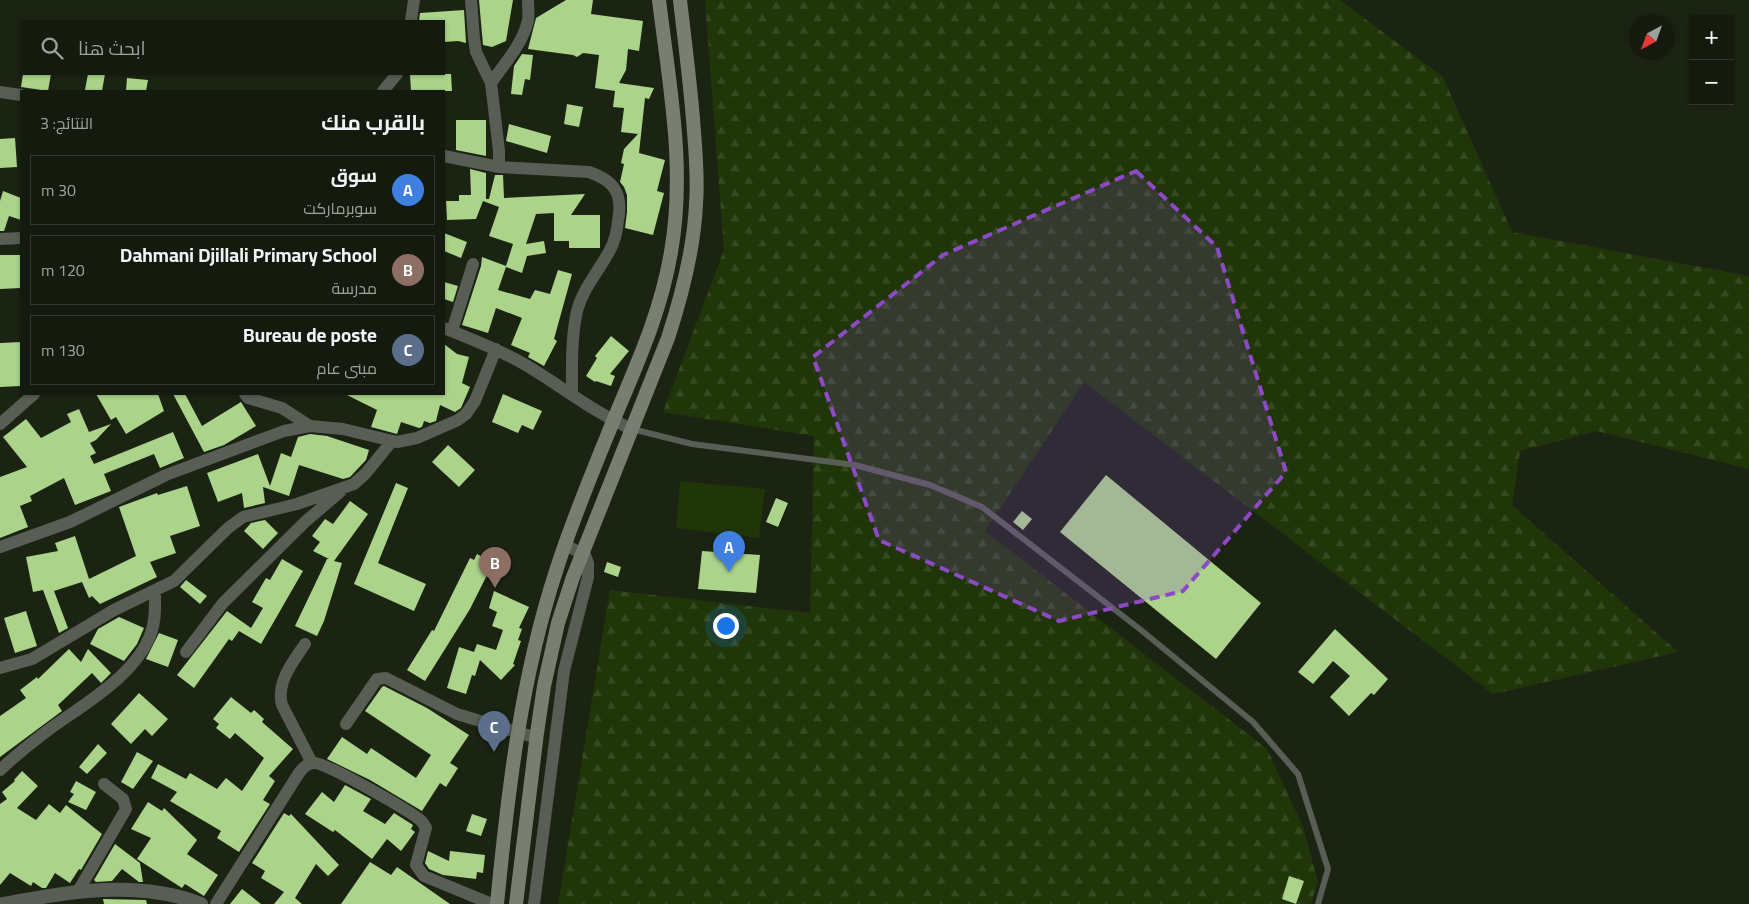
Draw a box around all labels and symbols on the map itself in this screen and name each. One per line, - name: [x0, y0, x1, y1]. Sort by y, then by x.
- north arrow: [1629, 15, 1674, 60]
- pin: A: [713, 531, 745, 572]
- pin: B: [479, 547, 511, 588]
- your location: [713, 613, 739, 639]
- pin: C: [478, 711, 510, 752]

